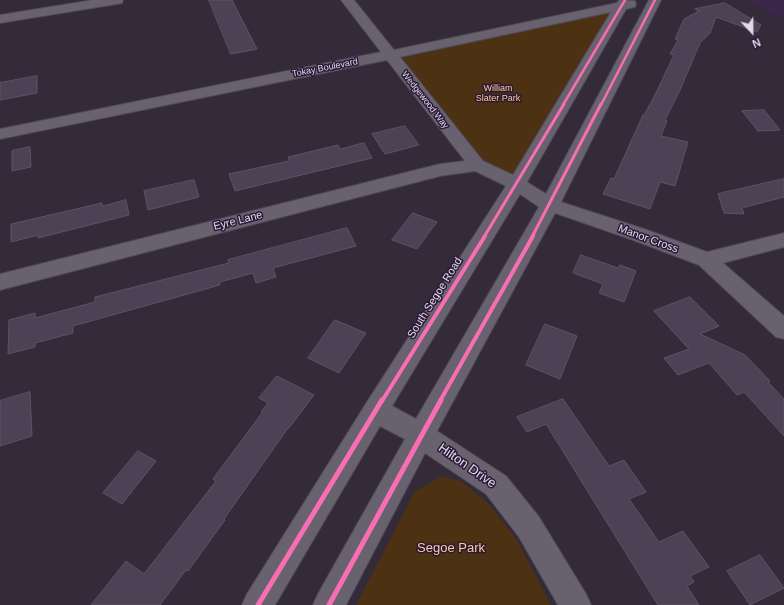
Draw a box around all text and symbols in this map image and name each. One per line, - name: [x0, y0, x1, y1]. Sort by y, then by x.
- north arrow: [732, 12, 772, 52]
- text: N: [751, 36, 762, 50]
- street label: Tokay Boulevard: [291, 56, 359, 80]
- street label: Wedgewood Way: [399, 69, 451, 131]
- park label: William Slater Park: [476, 84, 520, 105]
- street label: Eyre Lane: [212, 209, 264, 233]
- street label: Manor Cross: [616, 222, 680, 256]
- street label: South Segoe Road: [405, 255, 465, 341]
- street label: Hilton Drive: [435, 440, 499, 492]
- park label: Segoe Park: [417, 540, 485, 556]

